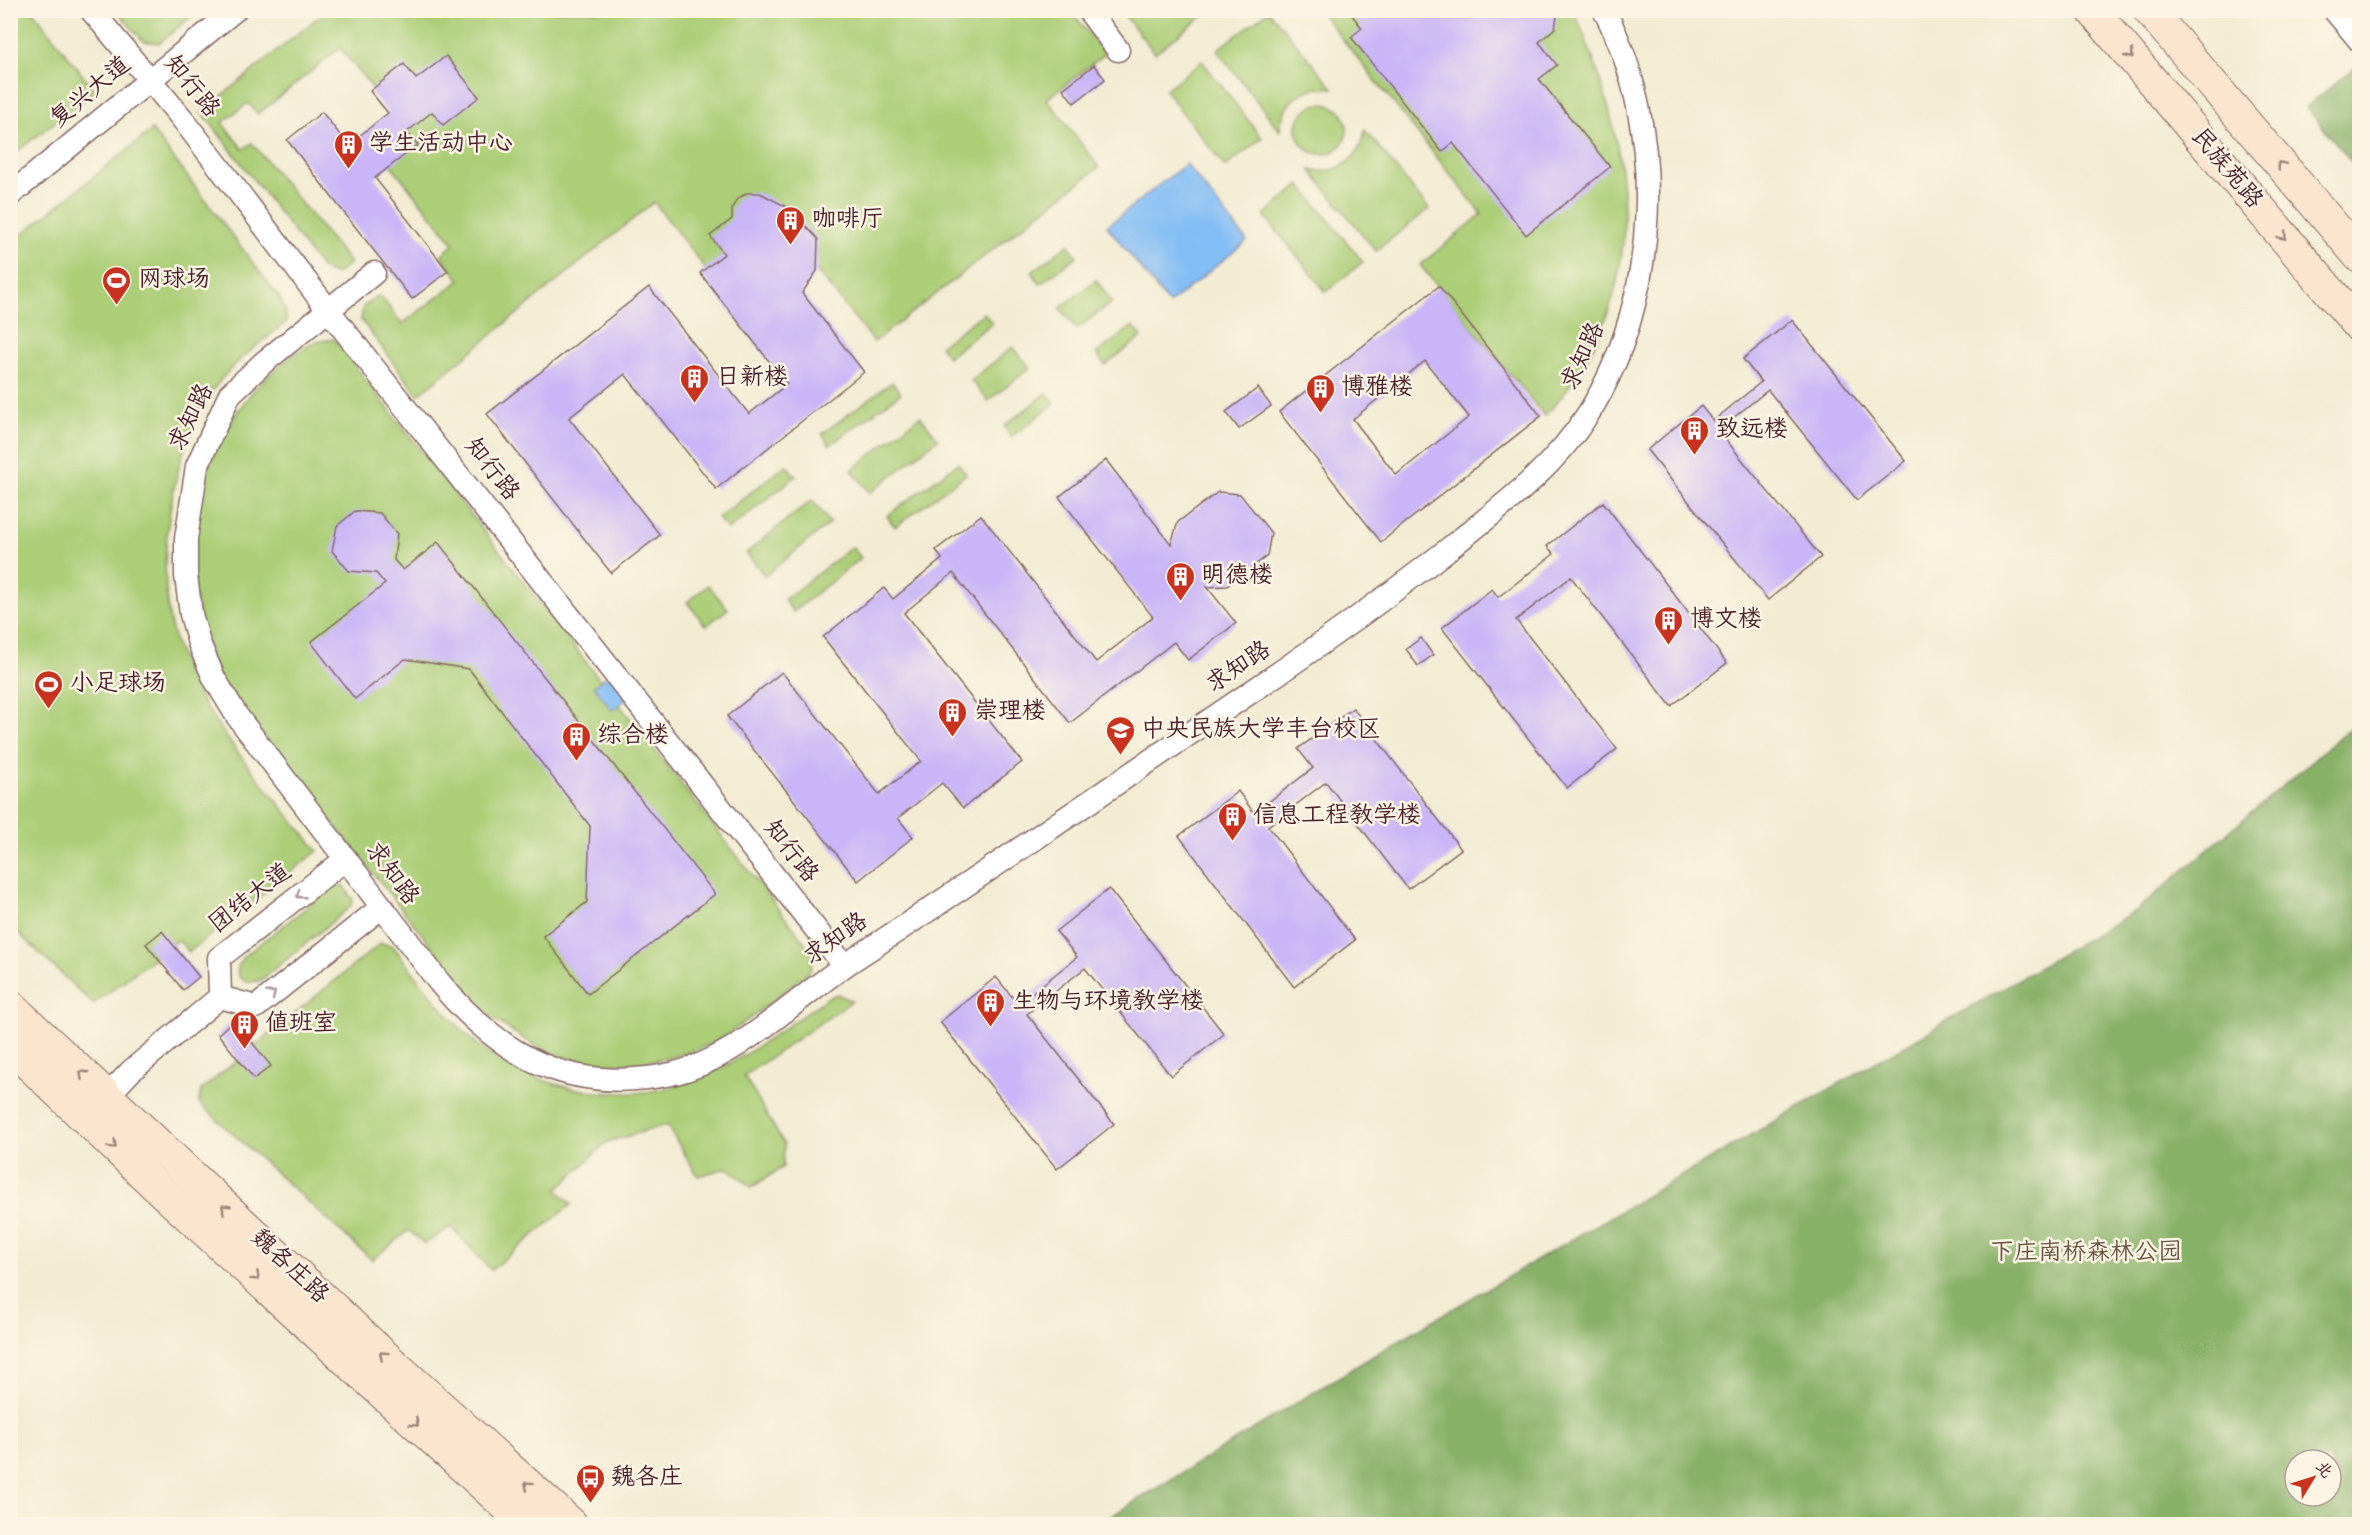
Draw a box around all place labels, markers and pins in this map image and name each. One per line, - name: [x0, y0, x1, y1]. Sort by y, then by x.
- place label: 学生活动中心: [369, 127, 513, 162]
- building icon: 学生活动中心: [332, 128, 364, 170]
- place label: 咖啡厅: [812, 203, 884, 238]
- building icon: 咖啡厅: [775, 204, 807, 246]
- place label: 网球场: [138, 263, 210, 298]
- sports icon: 网球场: [101, 264, 133, 306]
- place label: 日新楼: [716, 361, 788, 396]
- building icon: 日新楼: [679, 362, 711, 404]
- place label: 博雅楼: [1341, 371, 1413, 406]
- building icon: 博雅楼: [1304, 372, 1336, 414]
- place label: 致远楼: [1716, 413, 1788, 448]
- building icon: 致远楼: [1679, 414, 1711, 456]
- place label: 明德楼: [1201, 559, 1273, 594]
- building icon: 明德楼: [1164, 560, 1196, 602]
- place label: 博文楼: [1690, 603, 1762, 638]
- building icon: 博文楼: [1653, 604, 1685, 646]
- place label: 小足球场: [70, 667, 166, 702]
- sports icon: 小足球场: [33, 668, 65, 710]
- place label: 崇理楼: [974, 695, 1046, 730]
- building icon: 崇理楼: [937, 696, 969, 738]
- place label: 中央民族大学丰台校区: [1141, 713, 1381, 748]
- school or university icon: 中央民族大学丰台校区: [1104, 714, 1136, 756]
- place label: 综合楼: [597, 719, 669, 754]
- building icon: 综合楼: [560, 720, 592, 762]
- place label: 信息工程教学楼: [1253, 799, 1421, 834]
- building icon: 信息工程教学楼: [1216, 800, 1248, 842]
- place label: 生物与环境教学楼: [1012, 985, 1204, 1020]
- building icon: 生物与环境教学楼: [975, 986, 1007, 1028]
- place label: 值班室: [265, 1007, 337, 1042]
- building icon: 值班室: [228, 1008, 260, 1050]
- place label: 魏各庄: [611, 1461, 683, 1496]
- bus stop icon: 魏各庄: [574, 1462, 606, 1504]

